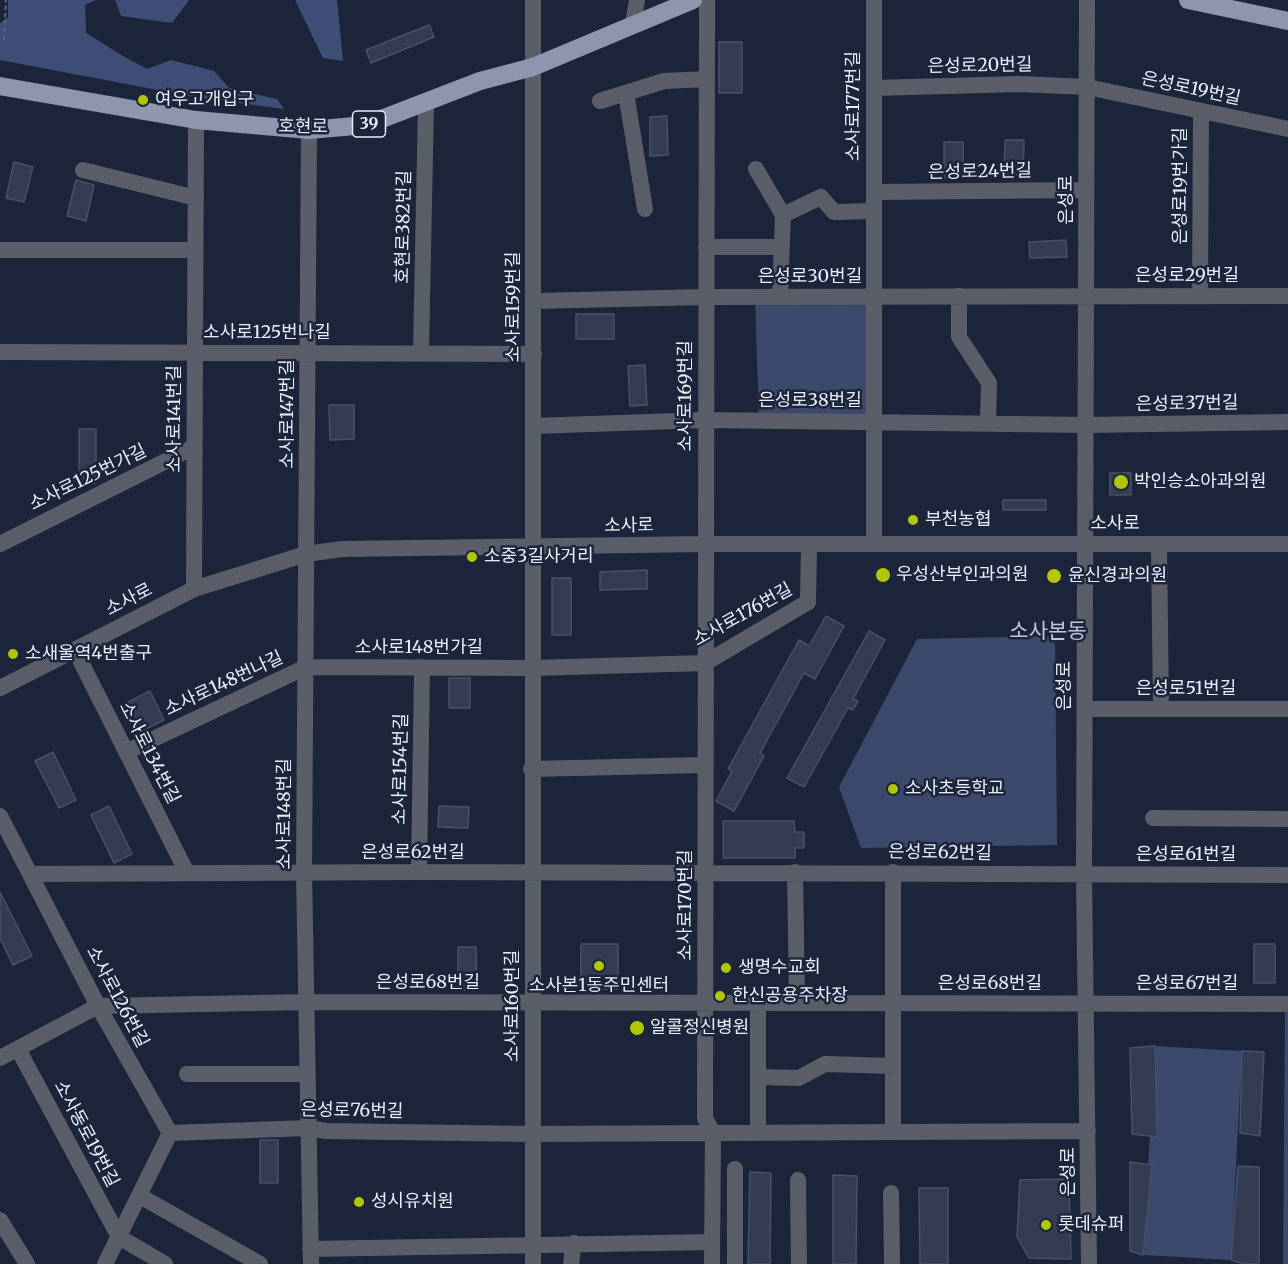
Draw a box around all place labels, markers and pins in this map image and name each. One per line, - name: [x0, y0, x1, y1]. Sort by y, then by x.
- place label: 여우고개입구: [155, 89, 254, 111]
- marker: 여우고개입구: [136, 93, 150, 107]
- place label: 박인승소아과의원: [1134, 471, 1266, 493]
- marker: 박인승소아과의원: [1112, 473, 1130, 491]
- place label: 부천농협: [925, 509, 991, 531]
- marker: 부천농협: [906, 513, 920, 527]
- place label: 소중3길사거리: [484, 546, 594, 568]
- marker: 소중3길사거리: [465, 550, 479, 564]
- place label: 우성산부인과의원: [896, 564, 1028, 586]
- place label: 윤신경과의원: [1068, 565, 1167, 587]
- marker: 우성산부인과의원: [874, 566, 892, 584]
- marker: 윤신경과의원: [1045, 567, 1063, 585]
- place label: 소새울역4번출구: [25, 643, 152, 665]
- marker: 소새울역4번출구: [6, 647, 20, 661]
- place label: 소사초등학교: [905, 778, 1004, 800]
- marker: 소사초등학교: [886, 782, 900, 796]
- place label: 생명수교회: [738, 957, 821, 979]
- marker: 소사본1동주민센터: [592, 959, 606, 973]
- marker: 생명수교회: [719, 961, 733, 975]
- place label: 소사본1동주민센터: [529, 975, 669, 997]
- place label: 한신공용주차장: [732, 985, 848, 1007]
- marker: 한신공용주차장: [713, 989, 727, 1003]
- place label: 알콜정신병원: [650, 1017, 749, 1039]
- marker: 알콜정신병원: [628, 1019, 646, 1037]
- place label: 성시유치원: [371, 1191, 454, 1213]
- marker: 성시유치원: [352, 1195, 366, 1209]
- place label: 롯데슈퍼: [1058, 1214, 1124, 1236]
- marker: 롯데슈퍼: [1039, 1218, 1053, 1232]

